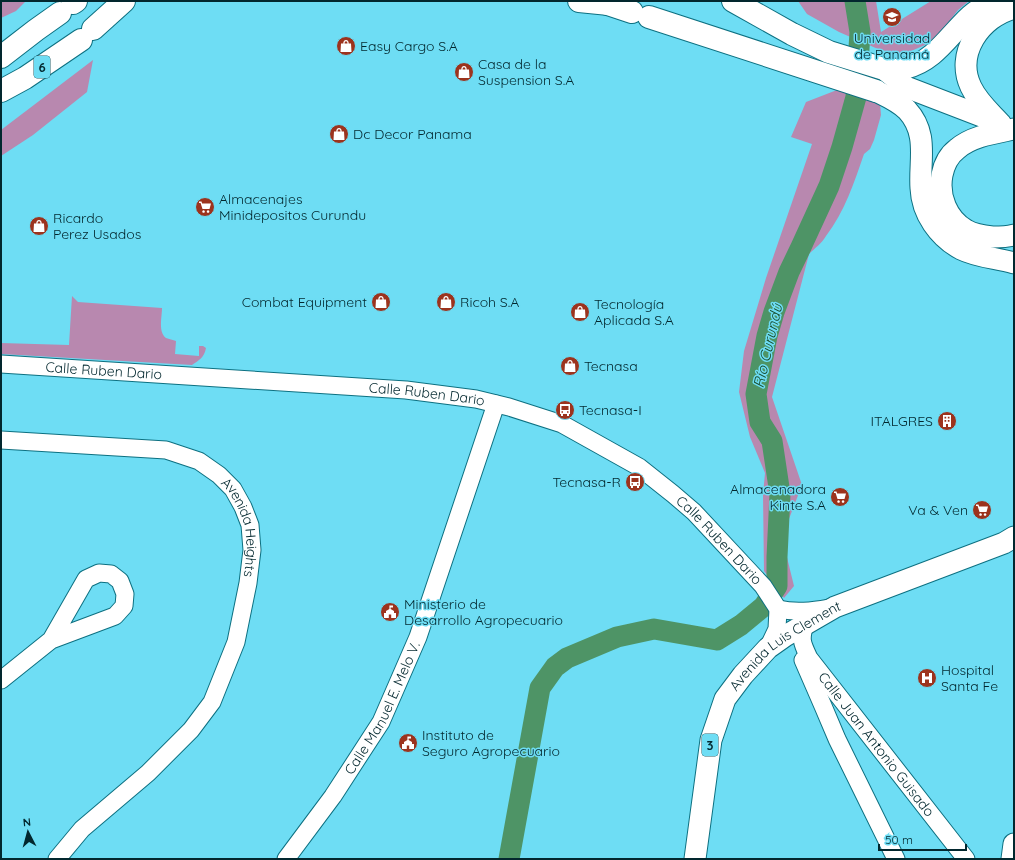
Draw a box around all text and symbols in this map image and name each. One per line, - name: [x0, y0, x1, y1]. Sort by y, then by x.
- school or university icon: Universidad de Panamá: [881, 6, 903, 28]
- place label: Universidad de Panamá: [854, 29, 930, 63]
- shop icon: Easy Cargo S.A: [335, 35, 357, 57]
- place label: Easy Cargo S.A: [360, 37, 458, 55]
- place label: Casa de la Suspension S.A: [478, 55, 574, 89]
- road number: 6: [34, 56, 50, 78]
- shop icon: Casa de la Suspension S.A: [453, 61, 475, 83]
- shop icon: Dc Decor Panama: [328, 123, 350, 145]
- place label: Dc Decor Panama: [353, 125, 472, 143]
- place label: Almacenajes Minidepositos Curundu: [219, 190, 366, 224]
- supermarket icon: Almacenajes Minidepositos Curundu: [194, 196, 216, 218]
- place label: Ricardo Perez Usados: [53, 209, 141, 243]
- shop icon: Ricardo Perez Usados: [28, 215, 50, 237]
- shop icon: Combat Equipment: [370, 291, 392, 313]
- shop icon: Ricoh S.A: [435, 291, 457, 313]
- place label: Combat Equipment: [242, 293, 367, 311]
- place label: Ricoh S.A: [460, 293, 519, 311]
- place label: Tecnología Aplicada S.A: [594, 295, 674, 329]
- shop icon: Tecnología Aplicada S.A: [569, 301, 591, 323]
- water label: Río Curundú: [749, 301, 787, 390]
- shop icon: Tecnasa: [559, 355, 581, 377]
- place label: Tecnasa: [584, 357, 638, 375]
- street label: Calle Ruben Dario: [45, 358, 163, 383]
- street label: Calle Ruben Dario: [368, 379, 487, 410]
- bus stop icon: Tecnasa-I: [554, 399, 576, 421]
- place label: Tecnasa-I: [579, 401, 642, 419]
- building icon: ITALGRES: [936, 410, 958, 432]
- place label: ITALGRES: [870, 412, 933, 430]
- bus stop icon: Tecnasa-R: [624, 471, 646, 493]
- place label: Tecnasa-R: [552, 473, 621, 491]
- street label: Avenida Heights: [218, 474, 261, 578]
- place label: Almacenadora Kinte S.A: [730, 480, 826, 514]
- supermarket icon: Almacenadora Kinte S.A: [829, 486, 851, 508]
- street label: Calle Ruben Dario: [672, 492, 766, 588]
- supermarket icon: Va & Ven: [971, 499, 993, 521]
- place label: Va & Ven: [908, 501, 968, 519]
- place label: Ministerio de Desarrollo Agropecuario: [404, 595, 563, 629]
- street label: Avenida Luis Clement: [725, 597, 843, 694]
- public building icon: Ministerio de Desarrollo Agropecuario: [379, 601, 401, 623]
- street label: Calle Manuel E. Melo V.: [340, 639, 424, 778]
- place label: Hospital Santa Fe: [941, 661, 998, 695]
- hospital icon: Hospital Santa Fe: [916, 667, 938, 689]
- street label: Calle Juan Antonio Guisado: [814, 668, 938, 820]
- place label: Instituto de Seguro Agropecuario: [422, 726, 560, 760]
- public building icon: Instituto de Seguro Agropecuario: [397, 732, 419, 754]
- road number: 3: [702, 734, 718, 756]
- north arrow: [8, 812, 48, 852]
- text: N: [22, 815, 32, 829]
- scale bar: [879, 826, 966, 852]
- text: 50 m: [885, 832, 913, 847]

